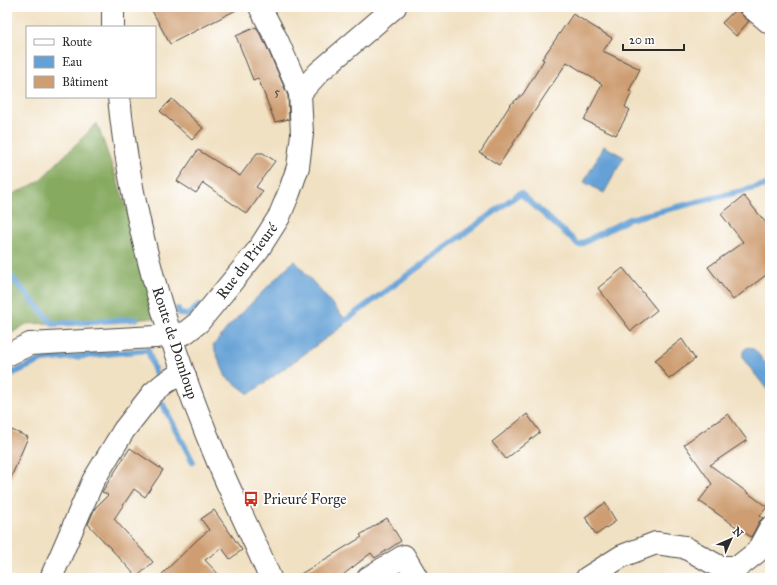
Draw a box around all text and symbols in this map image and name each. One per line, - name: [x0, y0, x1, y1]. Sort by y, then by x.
- legend: [26, 26, 156, 98]
- scale bar: [623, 26, 684, 52]
- text: 20 m: [629, 33, 655, 47]
- text: Route: [62, 35, 92, 49]
- text: Eau: [62, 55, 83, 69]
- text: Bâtiment: [62, 75, 109, 89]
- house number: 5: [274, 84, 280, 100]
- street label: Rue du Prieuré: [212, 219, 282, 303]
- street label: Route de Domloup: [148, 285, 202, 401]
- bus stop icon: Prieuré Forge: [242, 490, 260, 508]
- place label: Prieuré Forge: [263, 490, 346, 508]
- north arrow: [711, 519, 751, 559]
- text: N: [730, 524, 746, 541]

